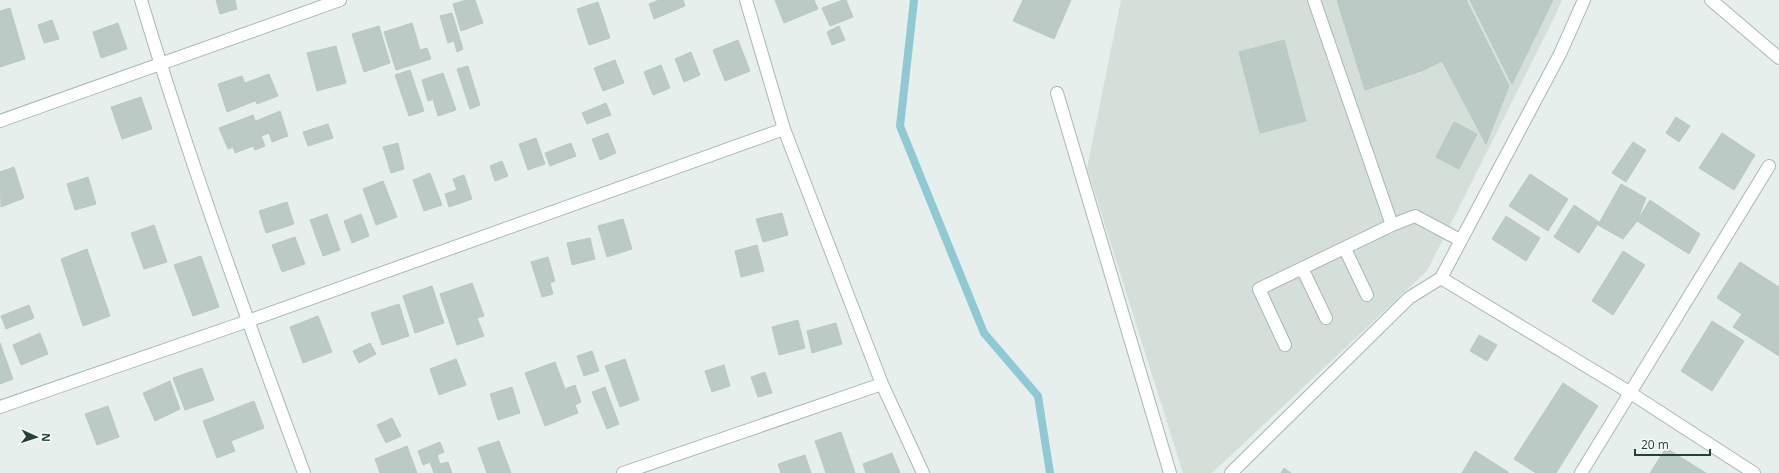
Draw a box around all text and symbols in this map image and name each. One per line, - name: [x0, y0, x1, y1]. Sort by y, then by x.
- north arrow: [16, 417, 56, 457]
- scale bar: [1635, 431, 1710, 457]
- text: N: [39, 433, 54, 442]
- text: 20 m: [1641, 436, 1669, 453]

